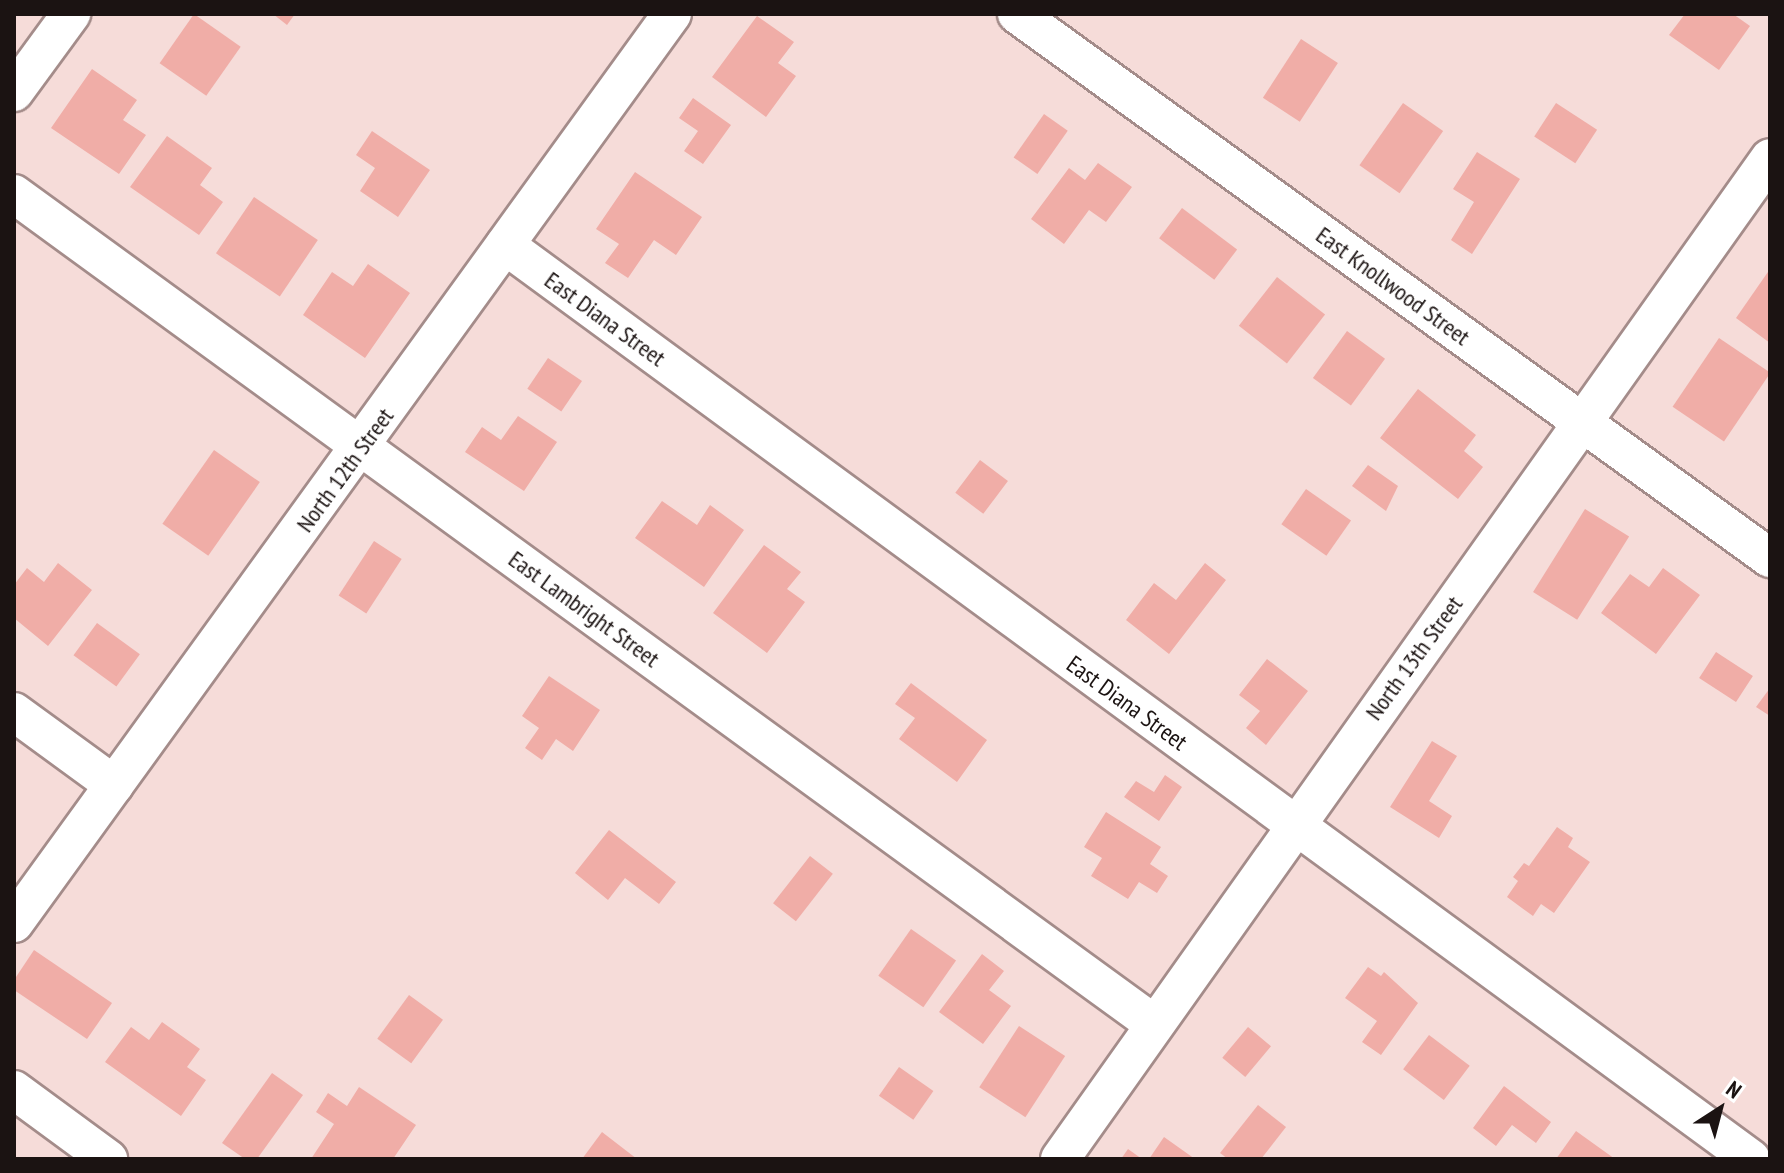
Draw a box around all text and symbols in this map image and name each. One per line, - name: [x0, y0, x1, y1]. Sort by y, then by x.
- street label: East Knollwood Street: [1311, 221, 1475, 351]
- street label: East Diana Street: [539, 266, 671, 372]
- street label: North 12th Street: [290, 402, 400, 538]
- street label: East Lambright Street: [503, 545, 665, 673]
- street label: North 13th Street: [1359, 590, 1469, 726]
- street label: East Diana Street: [1061, 650, 1193, 756]
- north arrow: [1680, 1069, 1760, 1149]
- text: N: [1721, 1075, 1747, 1104]

